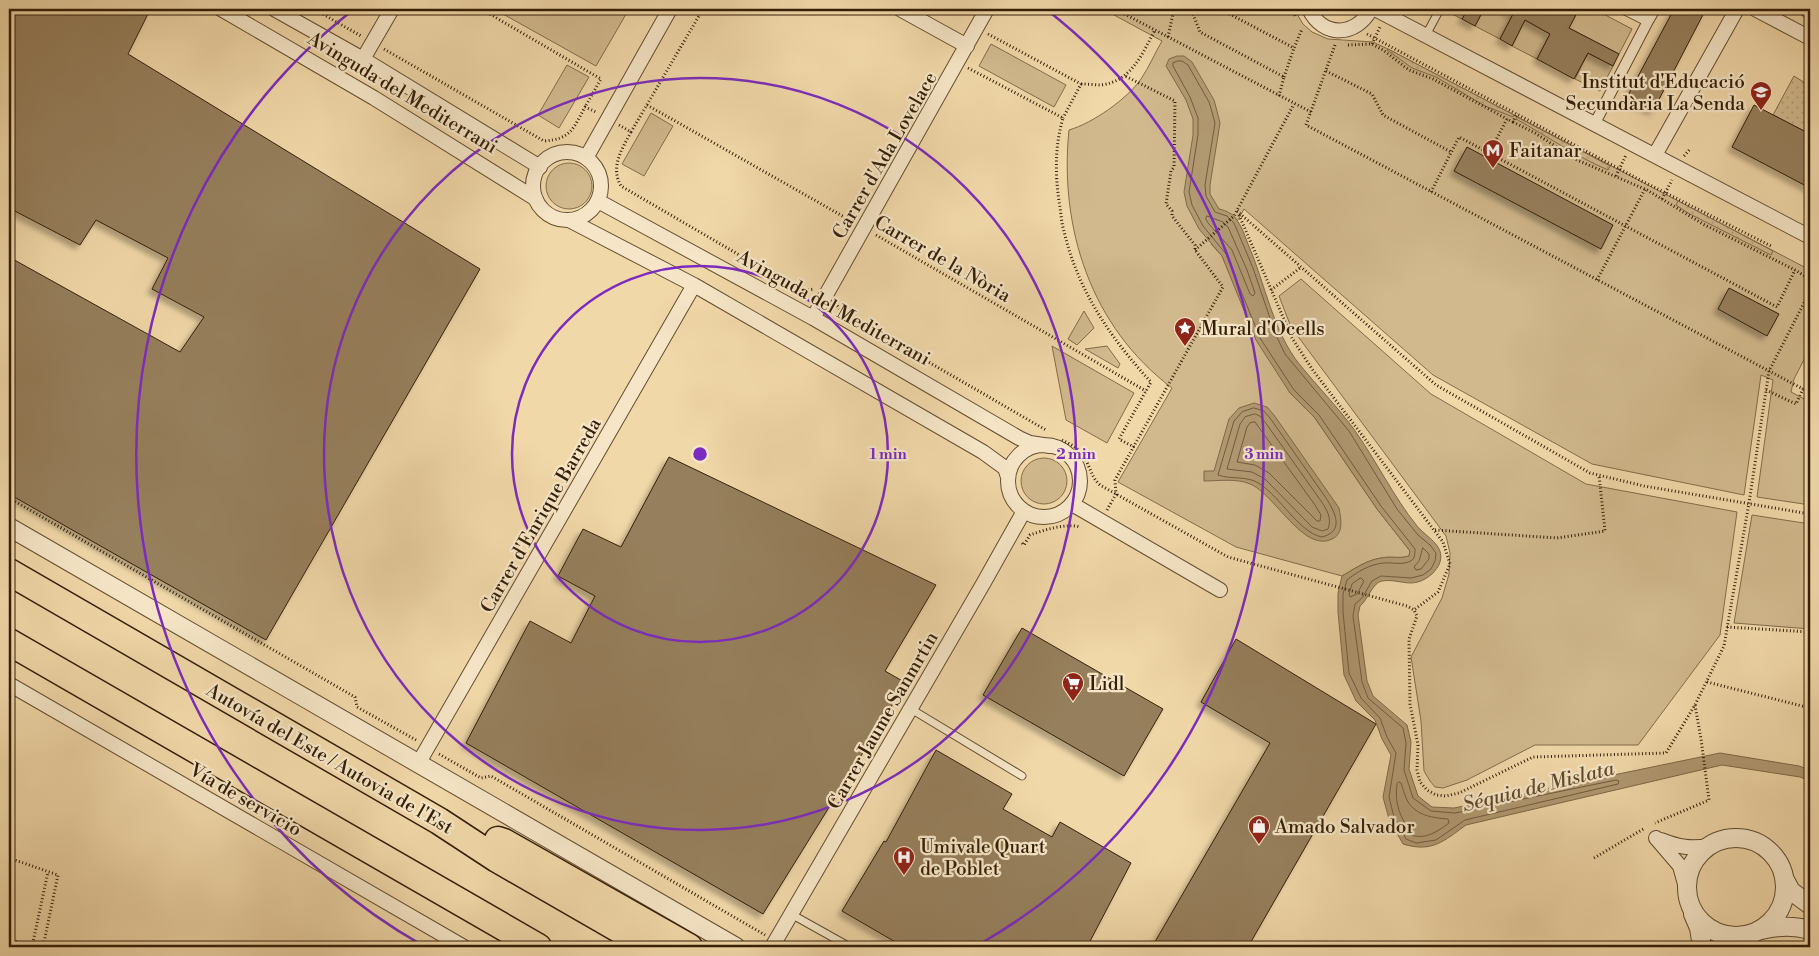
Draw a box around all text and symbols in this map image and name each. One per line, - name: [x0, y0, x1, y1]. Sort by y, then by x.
- street label: Avinguda del Mediterrani: [302, 26, 502, 159]
- street label: Carrer d'Ada Lovelace: [827, 68, 943, 243]
- place label: Institut d'Educació Secundària La Senda: [1566, 70, 1745, 116]
- school or university icon: Institut d'Educació Secundària La Senda: [1749, 80, 1773, 111]
- metro station icon: Faitanar: [1481, 138, 1505, 169]
- place label: Faitanar: [1509, 139, 1582, 163]
- street label: Carrer de la Nòria: [870, 210, 1015, 308]
- street label: Avinguda del Mediterrani: [732, 244, 934, 371]
- place icon: Mural d'Ocells: [1173, 316, 1197, 347]
- place label: Mural d'Ocells: [1201, 317, 1325, 341]
- street label: Carrer d'Enrique Barreda: [475, 413, 607, 617]
- centre of rings: [691, 445, 709, 463]
- text: 1 min: [869, 445, 907, 464]
- text: 2 min: [1056, 445, 1096, 464]
- text: 3 min: [1244, 445, 1284, 464]
- street label: Carrer Jaume Sanmrtin: [822, 627, 944, 814]
- supermarket icon: Lidl: [1061, 671, 1085, 702]
- place label: Lidl: [1089, 672, 1125, 696]
- street label: Autovía del Este / Autovia de l'Est: [201, 678, 457, 840]
- water label: Séquia de Mislata: [1460, 756, 1618, 818]
- street label: Vía de servicio: [184, 758, 306, 842]
- shop icon: Amado Salvador: [1247, 814, 1271, 845]
- place label: Amado Salvador: [1274, 815, 1415, 839]
- place label: Umivale Quart de Poblet: [920, 835, 1046, 881]
- hospital icon: Umivale Quart de Poblet: [892, 845, 916, 876]

